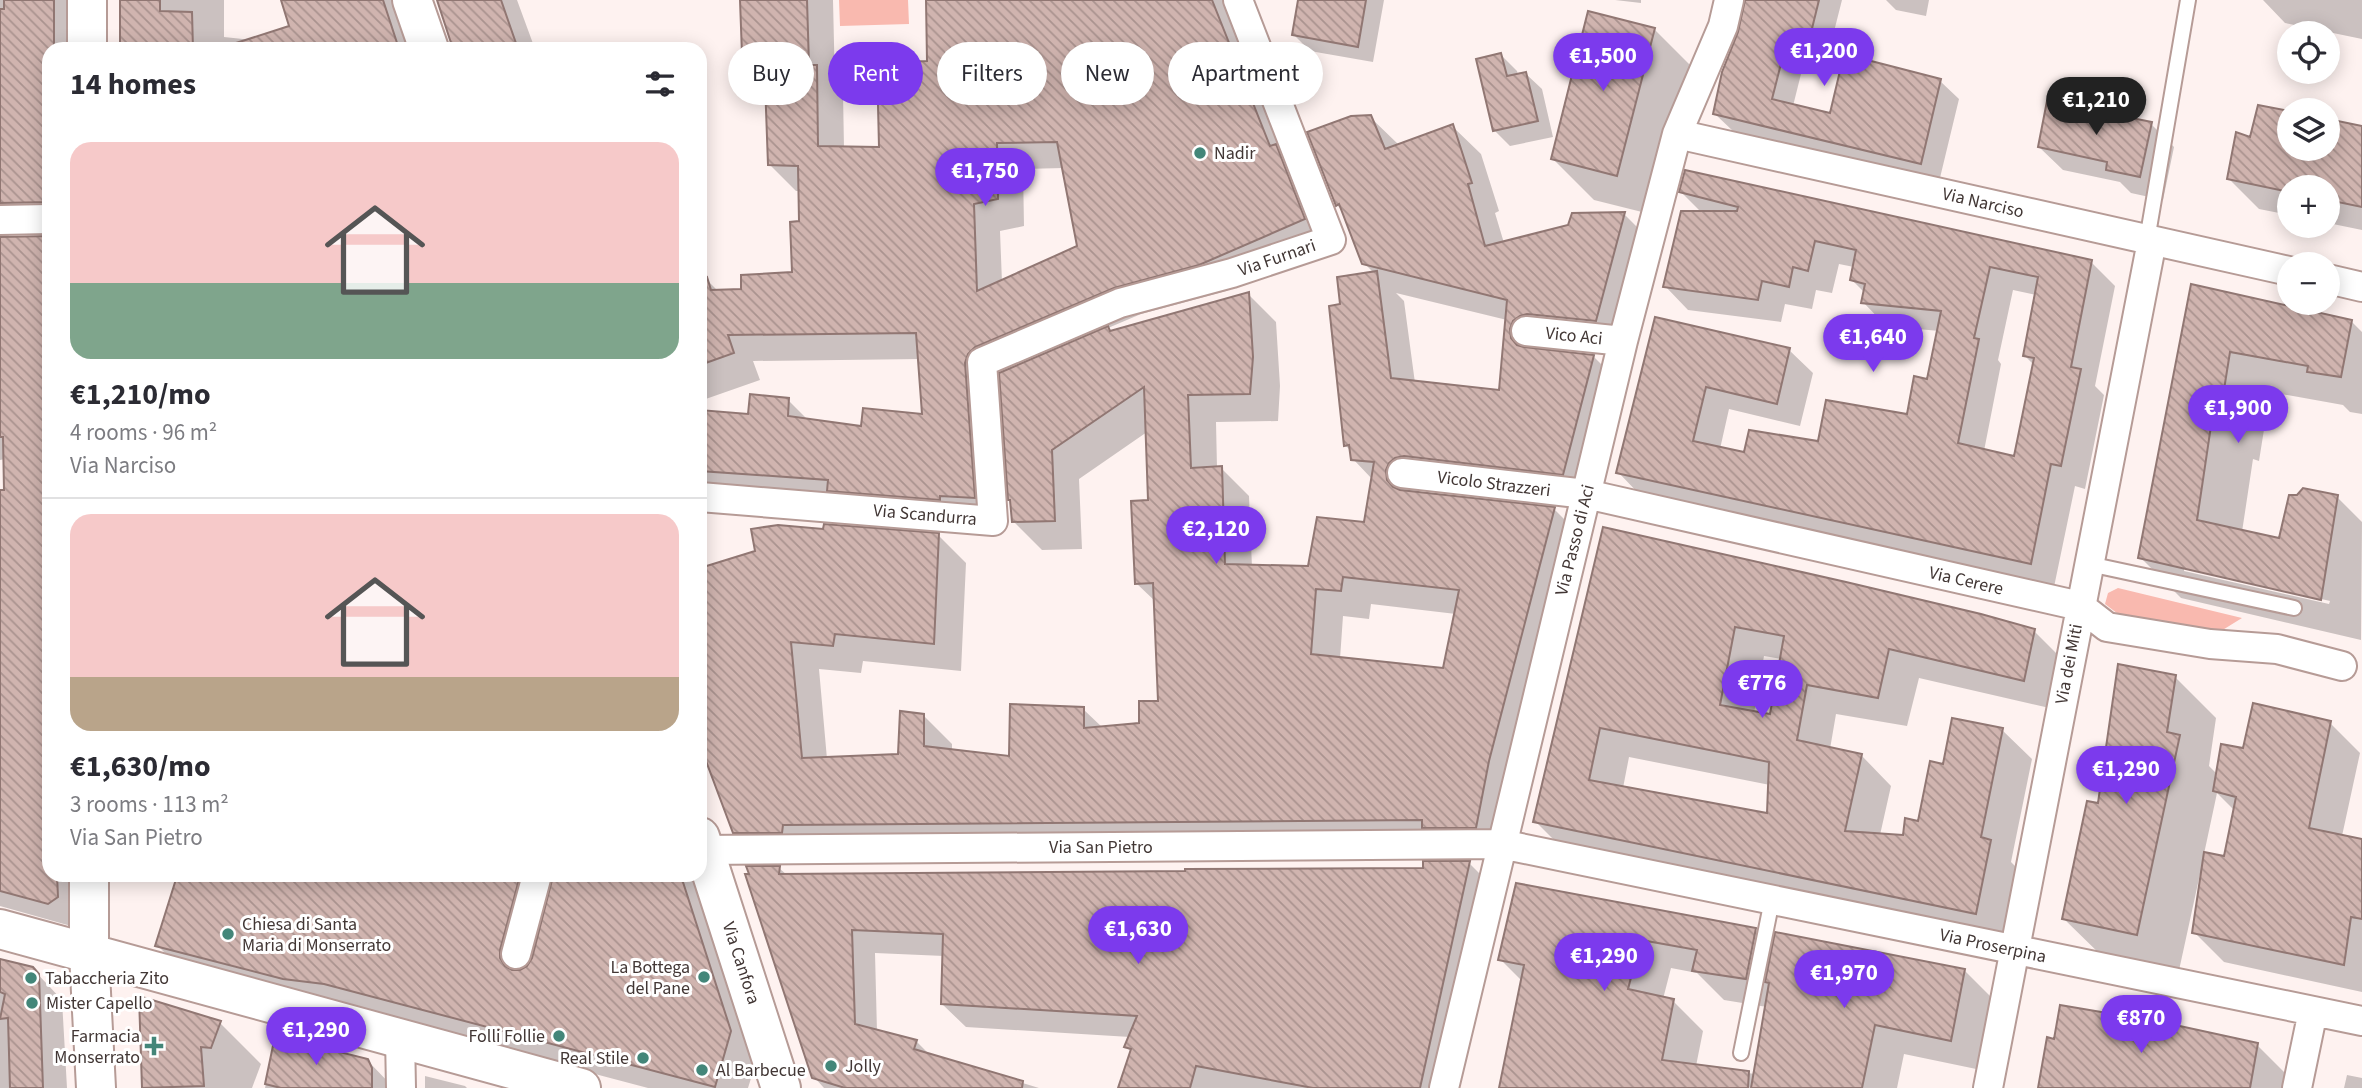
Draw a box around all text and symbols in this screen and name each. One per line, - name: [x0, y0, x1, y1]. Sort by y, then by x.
- map controls: [2277, 21, 2340, 315]
- button: locate: [2277, 21, 2340, 84]
- pin: €1,200: [1767, 28, 1881, 88]
- pin: €1,500: [1546, 34, 1660, 93]
- text: €1,200: [1790, 34, 1858, 67]
- text: €1,500: [1569, 39, 1637, 72]
- chip: Buy: [728, 42, 814, 105]
- chip: Rent: [828, 42, 923, 105]
- chip: Filters: [937, 42, 1047, 105]
- chip: New: [1061, 42, 1154, 105]
- chip: Apartment: [1168, 42, 1323, 105]
- text: 14 homes: [70, 63, 196, 106]
- icon: filters: [641, 65, 679, 103]
- pin: €1,210: [2039, 78, 2153, 137]
- text: €1,210: [2062, 83, 2130, 116]
- button: layers: [2277, 98, 2340, 161]
- place label: Nadir: [1214, 141, 1256, 166]
- marker: Nadir: [1192, 145, 1208, 161]
- pin: €1,750: [928, 148, 1042, 208]
- text: €1,750: [951, 154, 1019, 187]
- button: +: [2277, 175, 2340, 238]
- street label: Via Narciso: [1940, 181, 2026, 225]
- icon: home: [312, 187, 438, 313]
- street label: Via Furnari: [1235, 233, 1319, 283]
- button: −: [2277, 252, 2340, 315]
- pin: €1,640: [1816, 314, 1930, 374]
- text: €1,640: [1839, 320, 1907, 353]
- street label: Vico Aci: [1544, 321, 1604, 351]
- text: €1,210/mo: [70, 373, 211, 416]
- pin: €1,900: [2181, 386, 2295, 445]
- text: €1,900: [2204, 391, 2272, 424]
- text: 4 rooms · 96 m²: [70, 416, 217, 449]
- text: Via Narciso: [70, 449, 176, 482]
- street label: Vicolo Strazzeri: [1436, 465, 1552, 503]
- street label: Via Passo di Aci: [1549, 482, 1601, 598]
- street label: Via Scandurra: [872, 498, 978, 532]
- pin: €2,120: [1159, 506, 1273, 566]
- text: €2,120: [1182, 512, 1250, 545]
- icon: home: [312, 559, 438, 685]
- street label: Via Cerere: [1926, 560, 2006, 602]
- street label: Via dei Miti: [2049, 622, 2089, 706]
- pin: €776: [1721, 660, 1803, 720]
- text: €776: [1738, 666, 1786, 699]
- text: €1,630/mo: [70, 745, 211, 788]
- pin: €1,290: [2069, 746, 2183, 806]
- text: €1,290: [2092, 752, 2160, 785]
- text: 3 rooms · 113 m²: [70, 788, 229, 821]
- text: Via San Pietro: [70, 821, 203, 854]
- street label: Via San Pietro: [1049, 835, 1153, 860]
- pin: €1,630: [1081, 906, 1195, 966]
- place label: Chiesa di Santa Maria di Monserrato: [242, 912, 391, 958]
- text: €1,630: [1104, 912, 1172, 945]
- street label: Via Canfora: [716, 919, 766, 1007]
- street label: Via Proserpina: [1937, 923, 2049, 969]
- marker: Chiesa di Santa Maria di Monserrato: [220, 926, 236, 942]
- pin: €1,290: [1547, 934, 1661, 993]
- text: €1,290: [1570, 939, 1638, 972]
- pin: €1,970: [1787, 950, 1901, 1010]
- place label: La Bottega del Pane: [610, 955, 690, 1001]
- text: €1,970: [1810, 956, 1878, 989]
- place label: Tabaccheria Zito: [45, 966, 169, 991]
- marker: La Bottega del Pane: [696, 969, 712, 985]
- marker: Tabaccheria Zito: [23, 970, 39, 986]
- place label: Mister Capello: [46, 991, 153, 1016]
- marker: Mister Capello: [24, 995, 40, 1011]
- pin: €870: [2100, 996, 2182, 1055]
- text: €870: [2117, 1001, 2165, 1034]
- pin: €1,290: [259, 1007, 373, 1067]
- text: €1,290: [282, 1013, 350, 1046]
- place label: Farmacia Monserrato: [54, 1024, 140, 1070]
- place label: Folli Follie: [468, 1024, 545, 1049]
- marker: Folli Follie: [551, 1028, 567, 1044]
- marker: Farmacia Monserrato: [146, 1038, 162, 1054]
- place label: Real Stile: [560, 1046, 629, 1071]
- marker: Real Stile: [635, 1050, 651, 1066]
- place label: Jolly: [845, 1054, 882, 1079]
- place label: Al Barbecue: [716, 1058, 806, 1083]
- marker: Jolly: [823, 1058, 839, 1074]
- marker: Al Barbecue: [694, 1062, 710, 1078]

